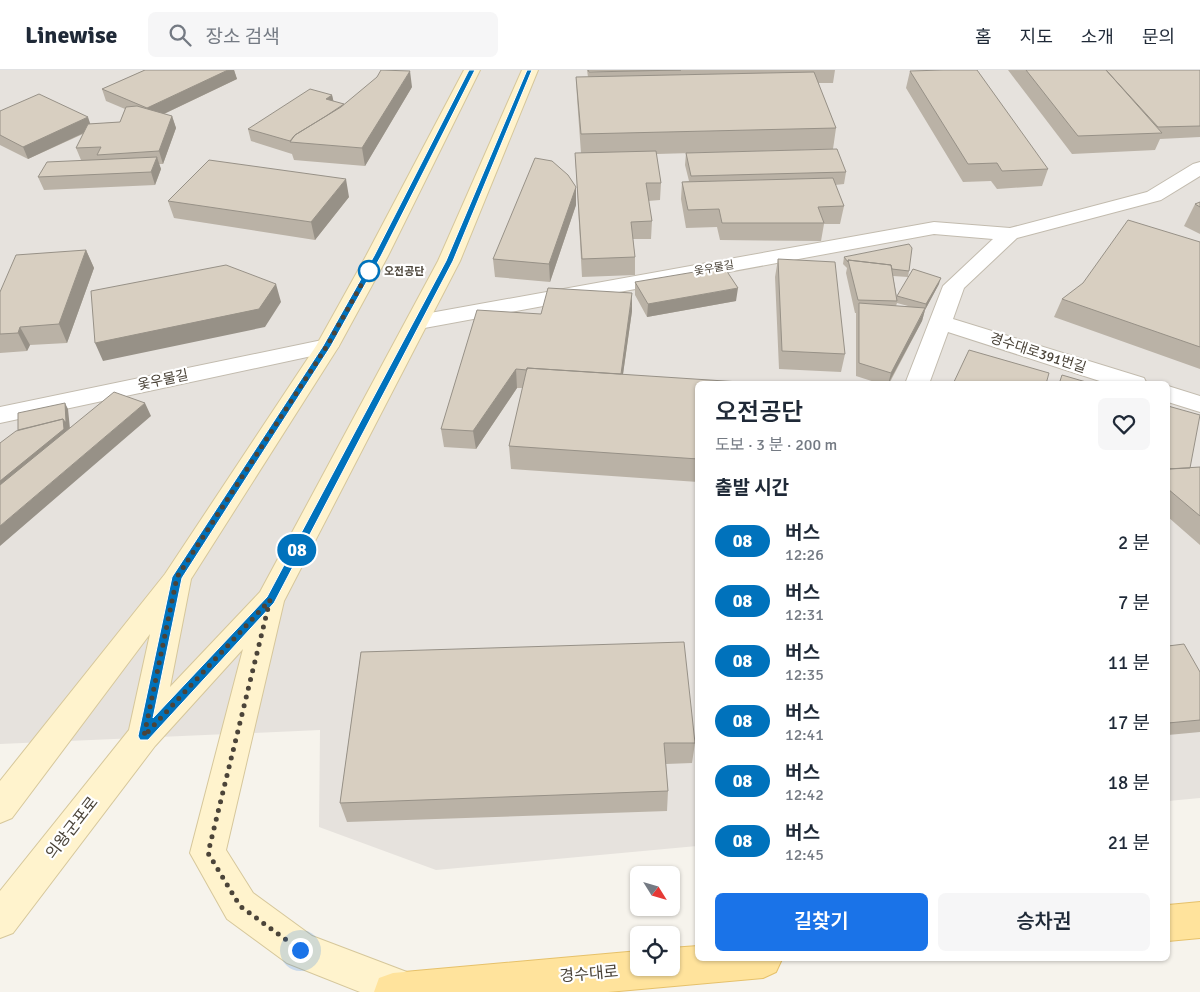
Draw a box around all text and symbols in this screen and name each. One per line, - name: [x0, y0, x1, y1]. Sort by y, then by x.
- search box: [148, 12, 498, 57]
- text: Linewise: [25, 20, 118, 50]
- icon: search: [166, 21, 194, 49]
- text: 장소 검색: [206, 25, 280, 49]
- text: 홈: [975, 26, 992, 48]
- text: 지도: [1020, 26, 1053, 48]
- text: 소개: [1081, 26, 1114, 48]
- text: 문의: [1142, 26, 1175, 48]
- street label: 옻우물길: [693, 258, 735, 278]
- marker: 오전공단: [358, 260, 380, 282]
- place label: 오전공단: [384, 265, 424, 278]
- street label: 경수대로391번길: [988, 329, 1088, 377]
- street label: 옻우물길: [136, 366, 190, 394]
- text: 오전공단: [715, 397, 803, 427]
- button: heart: [1098, 398, 1150, 450]
- text: 도보 · 3 분 · 200 m: [715, 435, 837, 455]
- text: 출발 시간: [715, 476, 789, 500]
- text: 버스: [785, 521, 820, 545]
- text: 08: [733, 530, 752, 552]
- text: 2 분: [1118, 531, 1150, 555]
- line badge: 08: [274, 534, 320, 566]
- text: 08: [287, 539, 307, 561]
- text: 12:26: [785, 545, 824, 565]
- text: 버스: [785, 581, 820, 605]
- text: 08: [733, 590, 752, 612]
- text: 7 분: [1118, 591, 1150, 615]
- text: 12:31: [785, 605, 824, 625]
- text: 버스: [785, 641, 820, 665]
- text: 08: [733, 650, 752, 672]
- text: 11 분: [1108, 651, 1150, 675]
- text: 12:35: [785, 665, 824, 685]
- text: 버스: [785, 701, 820, 725]
- text: 08: [733, 710, 752, 732]
- text: 17 분: [1108, 711, 1150, 735]
- text: 12:41: [785, 725, 824, 745]
- text: 버스: [785, 761, 820, 785]
- text: 08: [733, 770, 752, 792]
- text: 18 분: [1108, 771, 1150, 795]
- text: 12:42: [785, 785, 824, 805]
- street label: 의왕군포로: [41, 793, 103, 863]
- text: 버스: [785, 821, 820, 845]
- text: 08: [733, 830, 752, 852]
- text: 21 분: [1108, 831, 1150, 855]
- text: 12:45: [785, 845, 824, 865]
- north arrow: [630, 866, 680, 916]
- map controls: [630, 866, 680, 976]
- button: 길찾기: [715, 893, 928, 951]
- button: 승차권: [938, 893, 1150, 951]
- button: locate: [630, 926, 680, 976]
- your location: [288, 938, 313, 963]
- street label: 경수대로: [559, 961, 619, 987]

